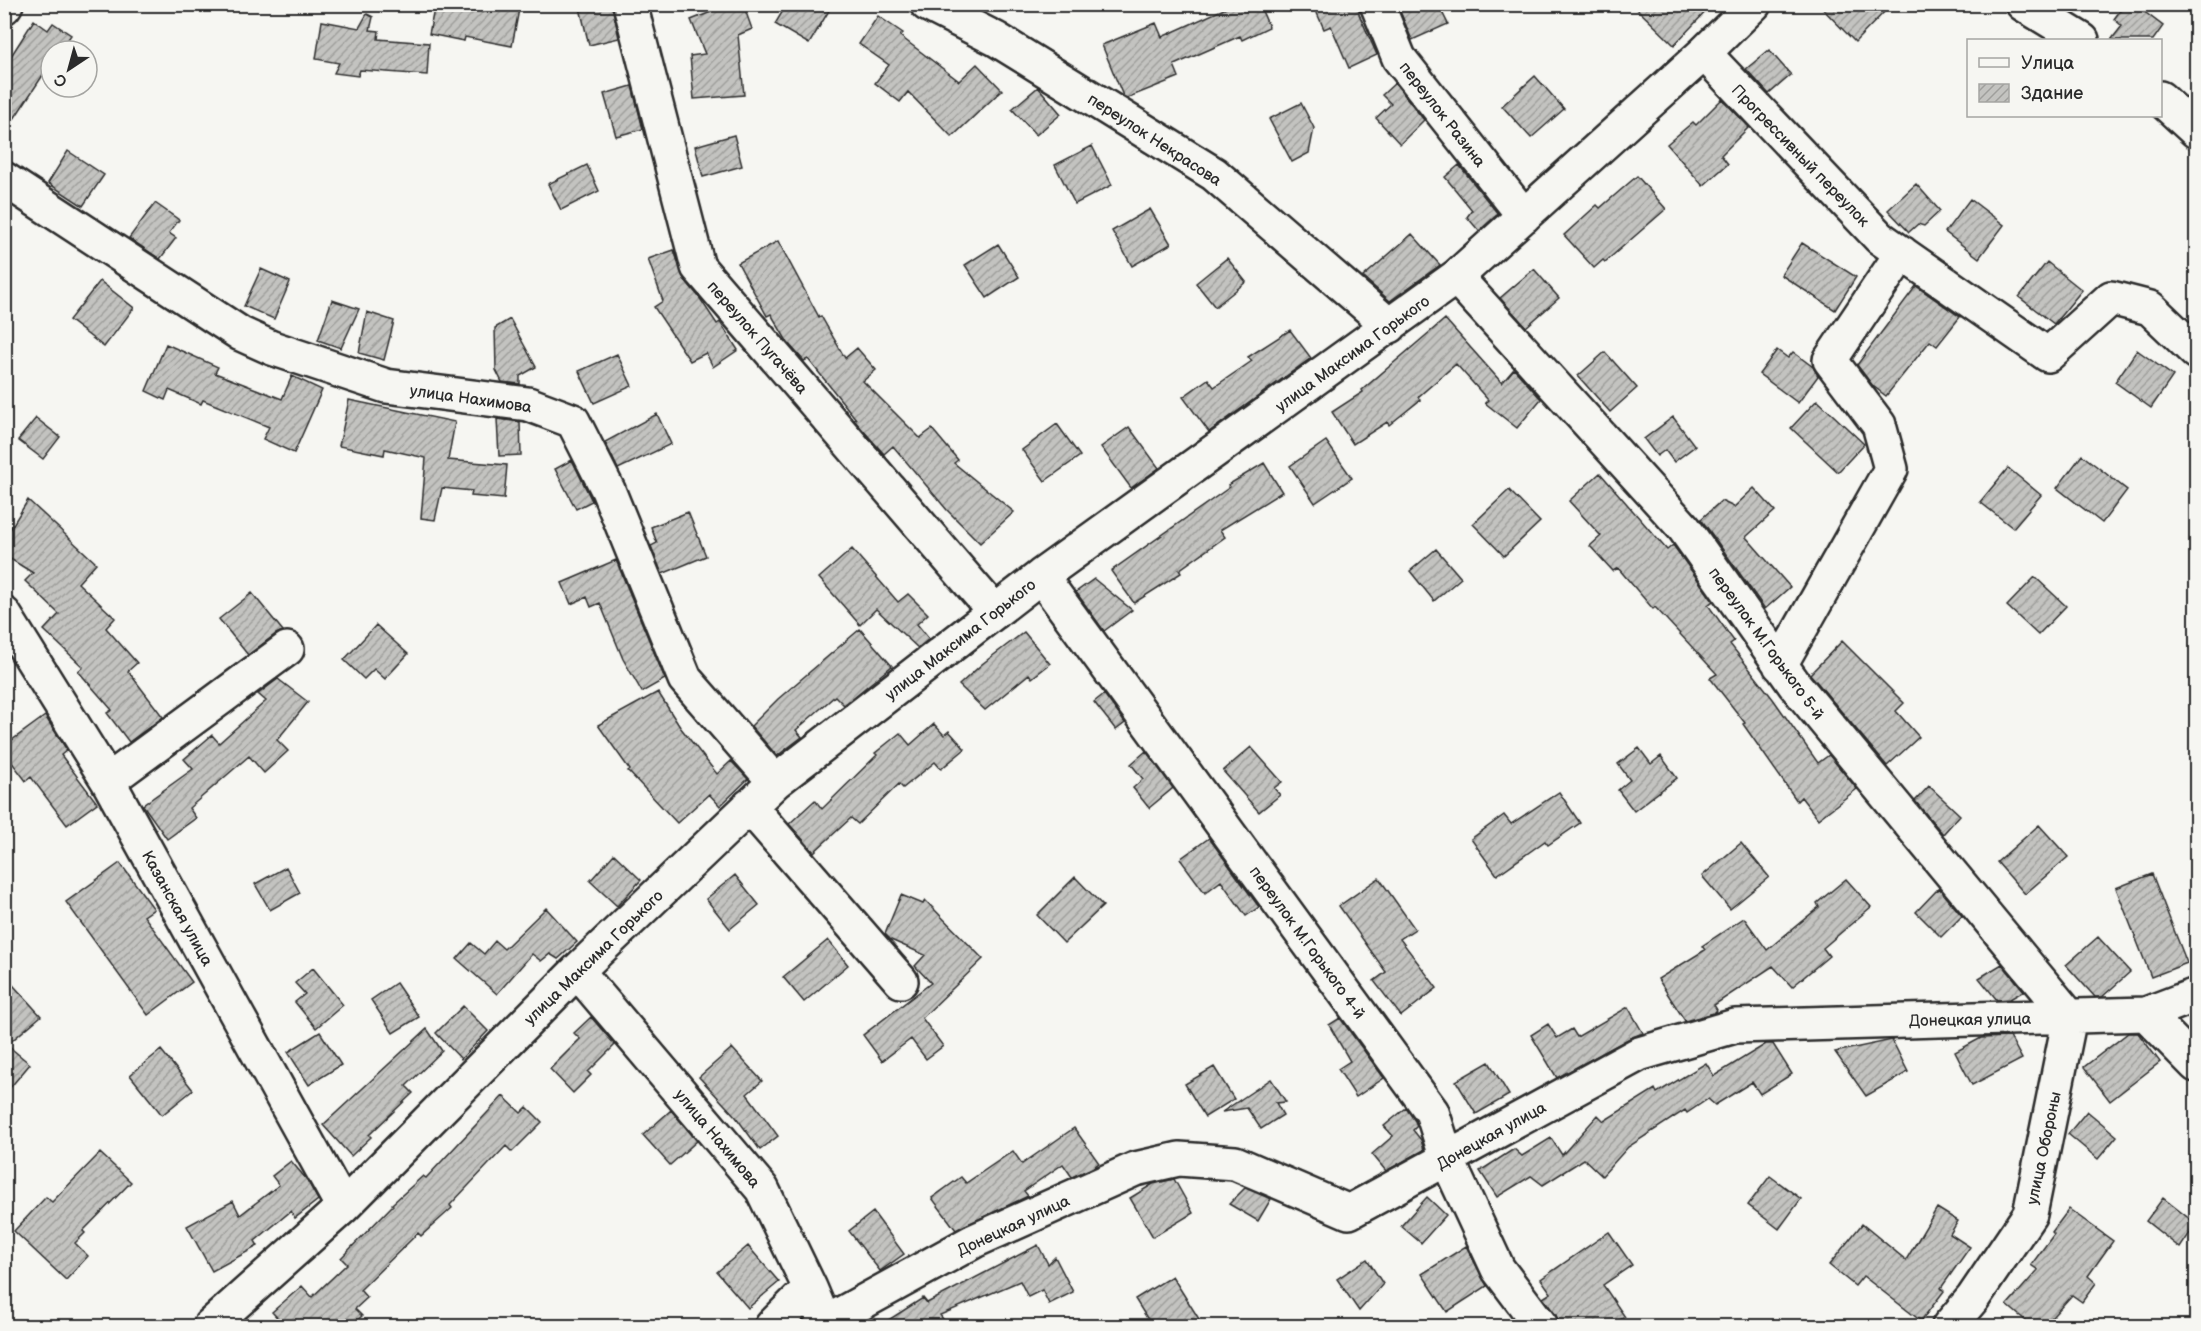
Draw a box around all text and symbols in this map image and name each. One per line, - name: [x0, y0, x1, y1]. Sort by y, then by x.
- north arrow: [39, 39, 99, 99]
- legend: [1967, 39, 2162, 117]
- text: Улица: [2021, 53, 2075, 74]
- street label: переулок Разина: [1395, 58, 1489, 172]
- text: С: [51, 69, 71, 91]
- street label: Прогрессивный переулок: [1727, 81, 1873, 231]
- text: Здание: [2021, 83, 2083, 104]
- street label: переулок Некрасова: [1084, 90, 1225, 191]
- street label: переулок Пугачёва: [703, 278, 811, 399]
- street label: улица Максима Горького: [1272, 292, 1434, 416]
- street label: улица Нахимова: [409, 382, 533, 418]
- street label: переулок М.Горького 5-й: [1704, 564, 1827, 724]
- street label: улица Максима Горького: [882, 576, 1040, 705]
- street label: Казанская улица: [137, 848, 217, 970]
- street label: переулок М.Горького 4-й: [1245, 863, 1369, 1023]
- street label: улица Максима Горького: [521, 887, 667, 1029]
- street label: Донецкая улица: [1909, 1010, 2032, 1031]
- street label: улица Нахимова: [670, 1086, 764, 1193]
- street label: улица Обороны: [2023, 1090, 2066, 1207]
- street label: Донецкая улица: [1434, 1098, 1550, 1174]
- street label: Донецкая улица: [954, 1192, 1074, 1261]

